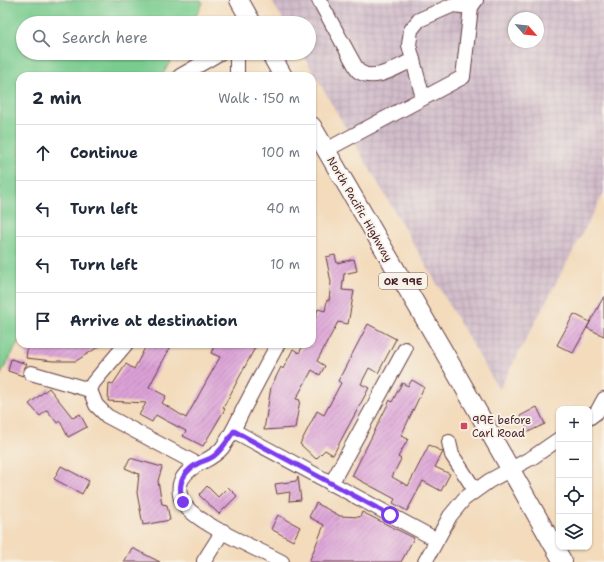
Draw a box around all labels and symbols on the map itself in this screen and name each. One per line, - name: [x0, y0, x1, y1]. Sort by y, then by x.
- north arrow: [508, 12, 544, 48]
- street label: North Pacific Highway: [323, 154, 396, 264]
- road number: OR 99E: [379, 273, 427, 289]
- place label: 99E before Carl Road: [472, 413, 531, 441]
- marker: 99E before Carl Road: [459, 421, 469, 431]
- route end: [174, 493, 192, 511]
- route start: [381, 506, 399, 524]

